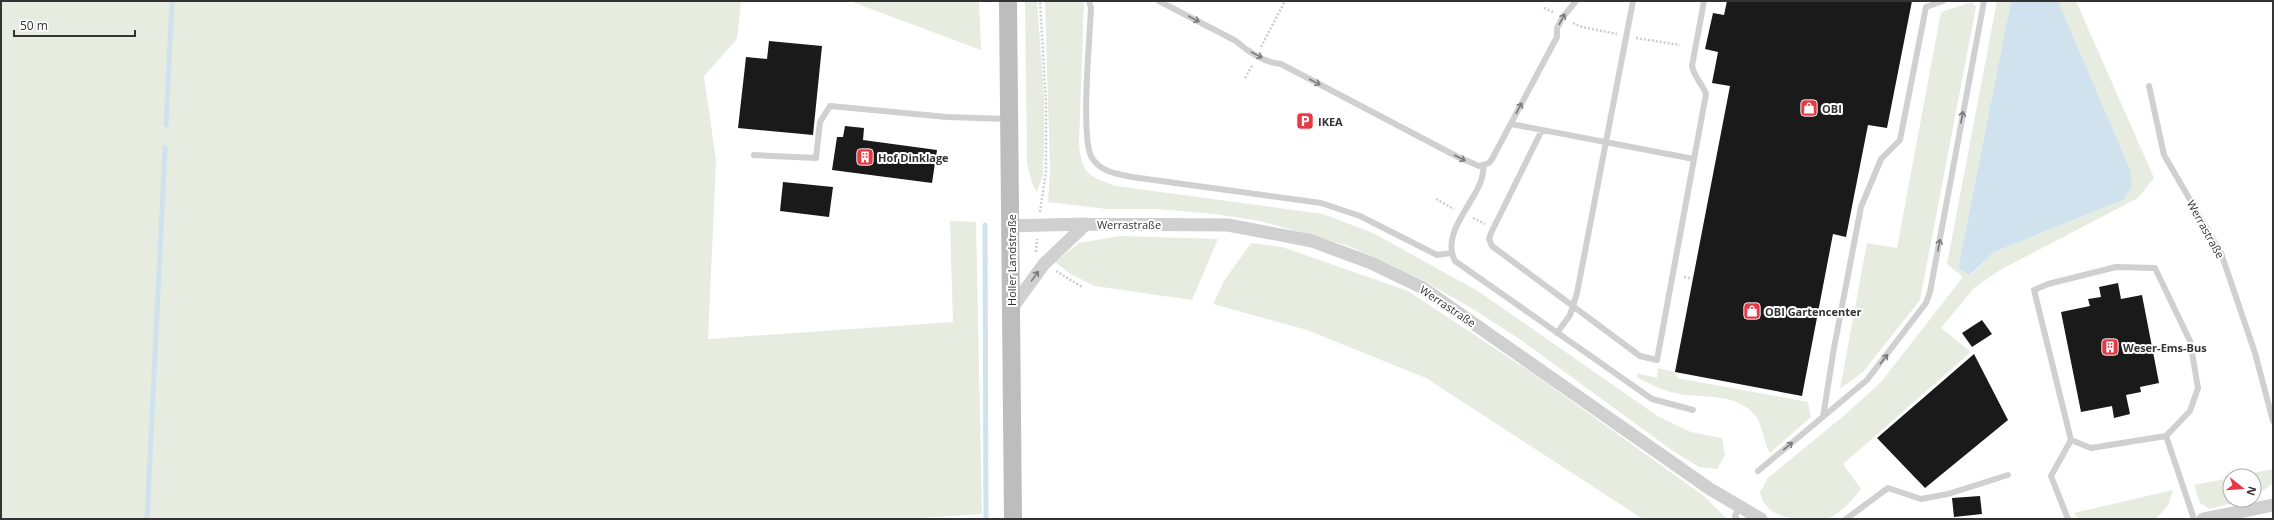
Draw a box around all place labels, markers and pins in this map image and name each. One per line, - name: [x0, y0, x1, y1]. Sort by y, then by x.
- shop icon: OBI: [1799, 98, 1819, 118]
- place label: OBI: [1822, 101, 1842, 116]
- parking icon: IKEA: [1295, 111, 1315, 131]
- place label: IKEA: [1318, 114, 1343, 129]
- building icon: Hof Dinklage: [855, 147, 875, 167]
- place label: Hof Dinklage: [878, 150, 949, 165]
- shop icon: OBI Gartencenter: [1742, 301, 1762, 321]
- place label: OBI Gartencenter: [1765, 304, 1861, 319]
- building icon: Weser-Ems-Bus: [2100, 337, 2120, 357]
- place label: Weser-Ems-Bus: [2123, 340, 2207, 355]

